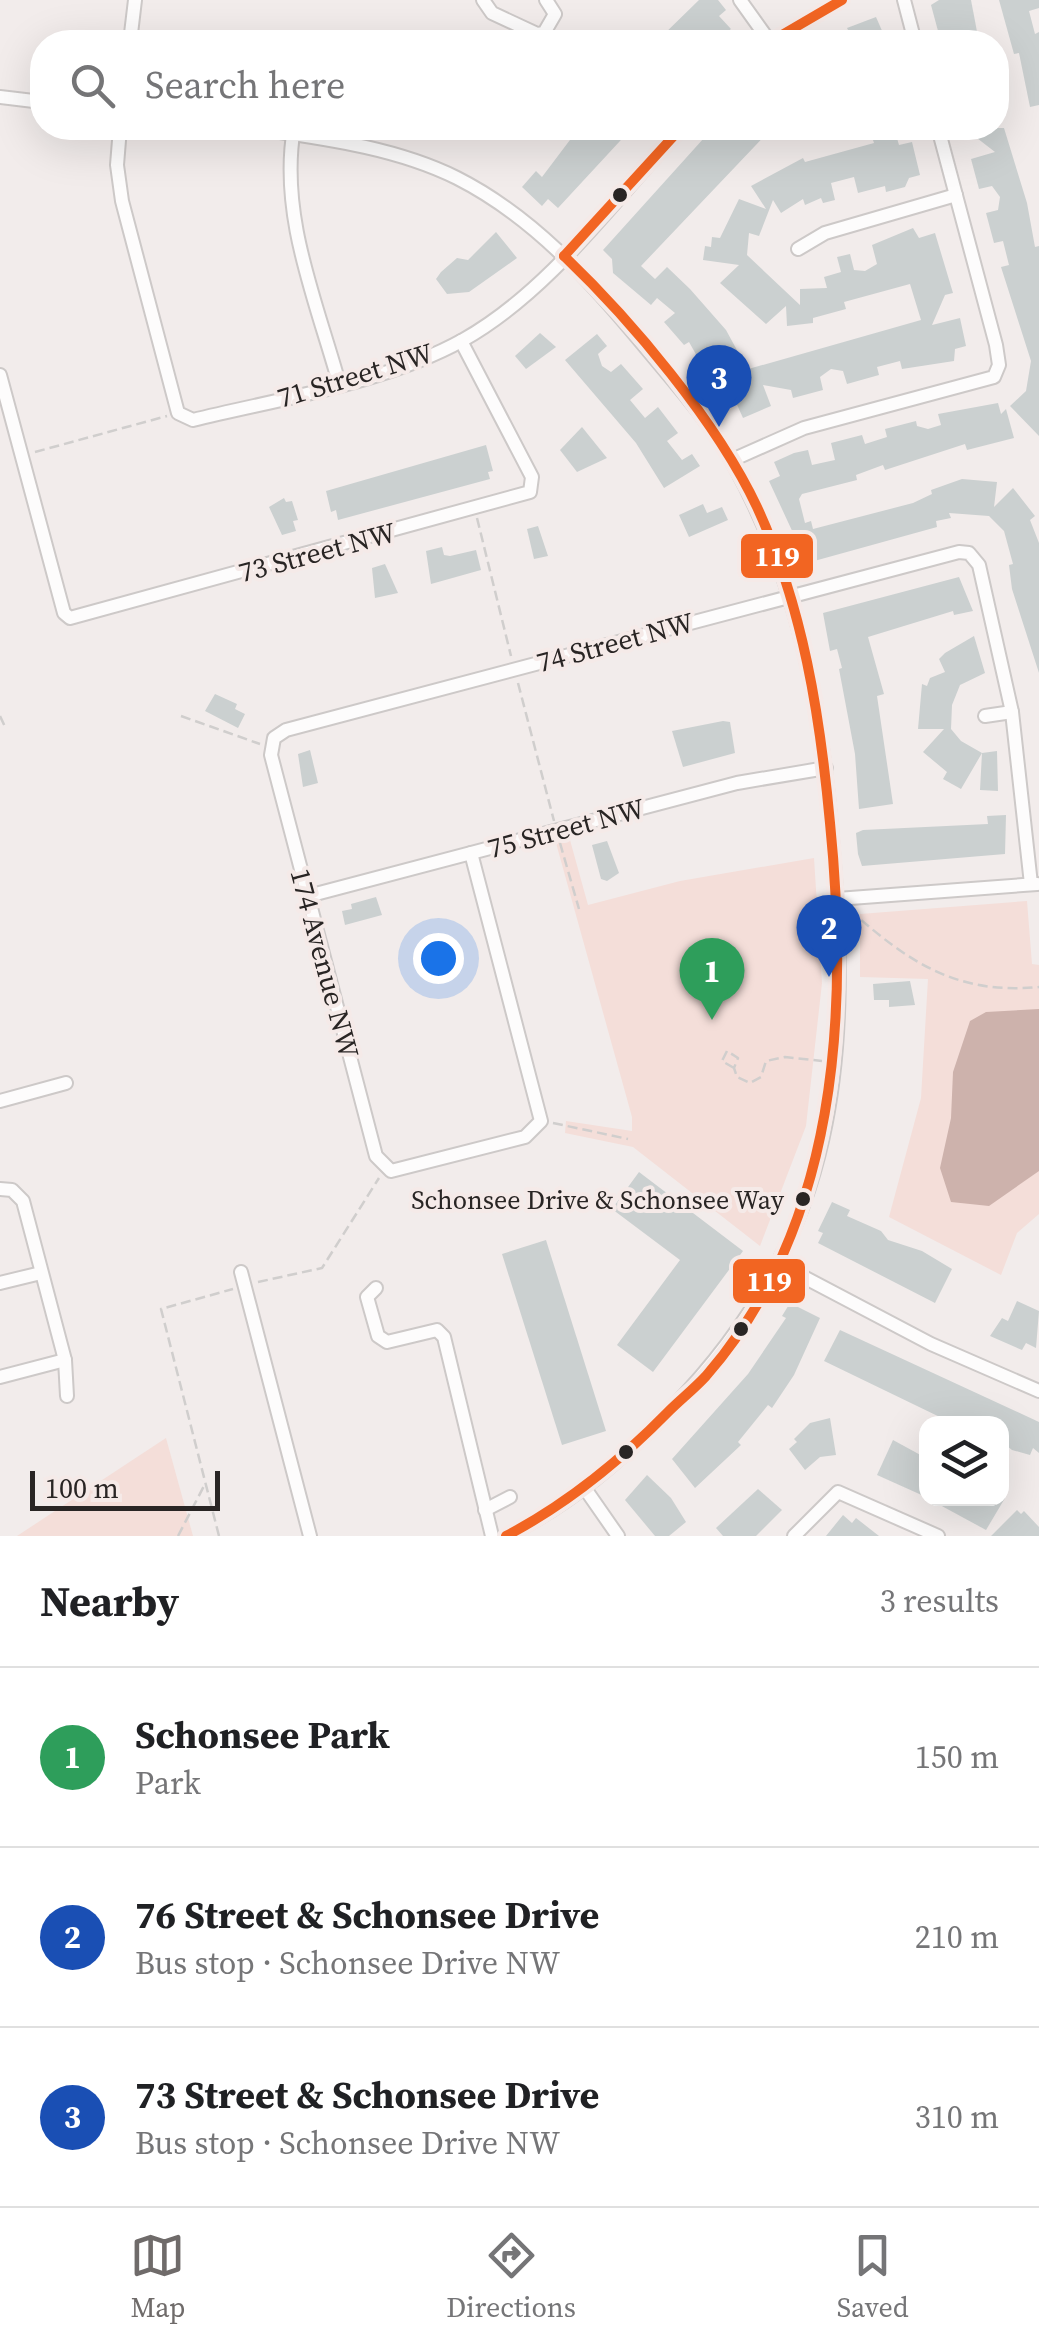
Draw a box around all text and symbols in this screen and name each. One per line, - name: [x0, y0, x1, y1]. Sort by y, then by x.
- search box: [30, 30, 1009, 140]
- icon: search: [65, 58, 120, 113]
- text: Search here: [145, 59, 345, 111]
- unlabelled marker: [610, 185, 630, 205]
- street label: 71 Street NW: [272, 333, 438, 417]
- pin: 3: [686, 344, 752, 427]
- street label: 73 Street NW: [234, 513, 400, 591]
- line badge: 119: [739, 532, 815, 580]
- text: 119: [754, 537, 800, 575]
- street label: 74 Street NW: [532, 603, 698, 681]
- street label: 75 Street NW: [483, 789, 649, 867]
- street label: 174 Avenue NW: [281, 864, 369, 1062]
- pin: 2: [796, 894, 862, 977]
- your location: [413, 933, 464, 984]
- pin: 1: [680, 938, 744, 1020]
- place label: Schonsee Drive & Schonsee Way: [411, 1182, 785, 1218]
- marker: Schonsee Drive & Schonsee Way: [793, 1189, 813, 1209]
- line badge: 119: [731, 1257, 807, 1305]
- text: 119: [746, 1262, 792, 1300]
- unlabelled marker: [731, 1319, 751, 1339]
- map controls: [919, 1416, 1009, 1506]
- button: layers: [919, 1416, 1009, 1506]
- unlabelled marker: [616, 1442, 636, 1462]
- scale bar: [30, 1466, 220, 1510]
- text: 100 m: [45, 1469, 119, 1507]
- text: Nearby: [40, 1572, 179, 1630]
- text: 3 results: [880, 1579, 999, 1623]
- text: Schonsee Park: [135, 1709, 390, 1761]
- text: 1: [64, 1735, 81, 1779]
- text: 150 m: [915, 1735, 999, 1779]
- text: Park: [135, 1761, 201, 1805]
- text: 76 Street & Schonsee Drive: [135, 1889, 599, 1941]
- text: 2: [64, 1915, 81, 1959]
- text: 210 m: [915, 1915, 999, 1959]
- text: Bus stop · Schonsee Drive NW: [135, 1941, 560, 1985]
- text: 73 Street & Schonsee Drive: [135, 2069, 599, 2121]
- text: 3: [64, 2095, 81, 2139]
- text: 310 m: [915, 2095, 999, 2139]
- text: Bus stop · Schonsee Drive NW: [135, 2121, 560, 2165]
- tab: Map: [130, 2228, 185, 2326]
- tab: Directions: [446, 2228, 576, 2326]
- tab: Saved: [837, 2228, 909, 2326]

